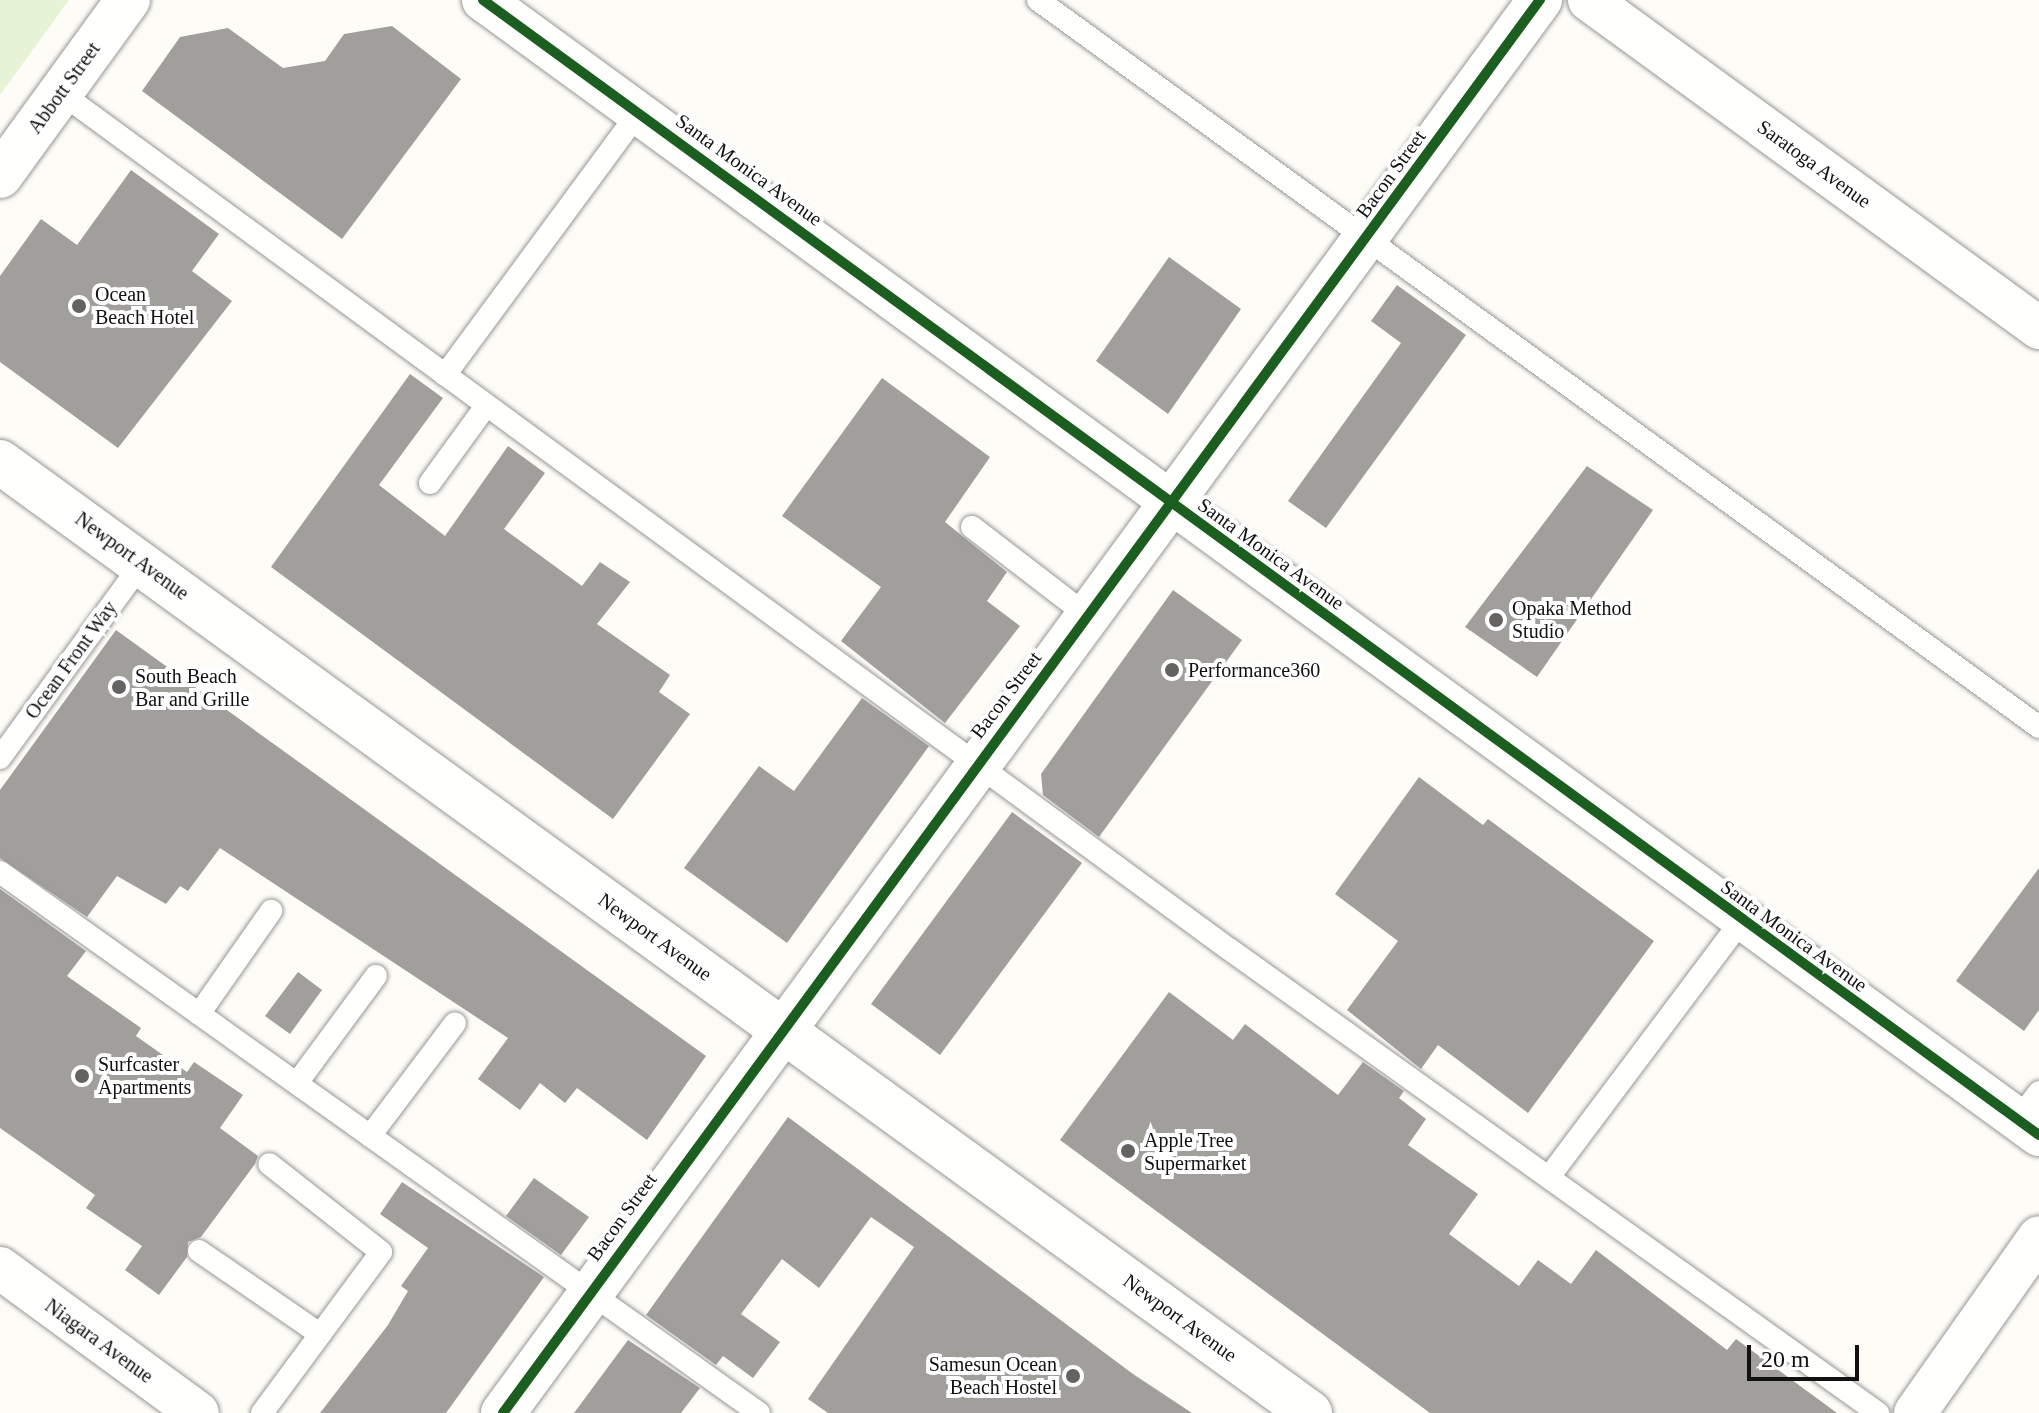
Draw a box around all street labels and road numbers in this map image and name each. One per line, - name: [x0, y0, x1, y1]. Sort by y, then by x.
- street label: Abbott Street: [23, 38, 105, 138]
- street label: Santa Monica Avenue: [671, 108, 827, 232]
- street label: Saratoga Avenue: [1752, 114, 1876, 214]
- street label: Bacon Street: [1351, 125, 1431, 223]
- street label: Santa Monica Avenue: [1193, 492, 1349, 616]
- street label: Newport Avenue: [70, 506, 194, 606]
- street label: Ocean Front Way: [20, 596, 122, 724]
- street label: Bacon Street: [965, 647, 1047, 743]
- street label: Santa Monica Avenue: [1716, 874, 1872, 998]
- street label: Newport Avenue: [593, 887, 717, 987]
- street label: Bacon Street: [582, 1168, 662, 1266]
- street label: Newport Avenue: [1118, 1268, 1242, 1368]
- street label: Niagara Avenue: [40, 1293, 158, 1389]

